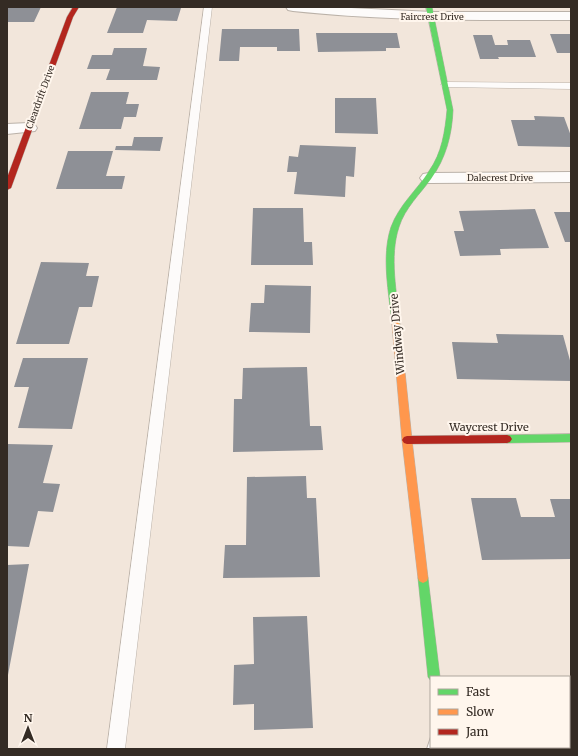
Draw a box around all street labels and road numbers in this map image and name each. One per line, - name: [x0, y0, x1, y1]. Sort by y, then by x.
- street label: Faircrest Drive: [400, 11, 464, 22]
- street label: Cleardrift Drive: [23, 63, 57, 130]
- street label: Dalecrest Drive: [467, 172, 533, 183]
- street label: Windway Drive: [386, 293, 408, 376]
- street label: Waycrest Drive: [448, 420, 529, 434]

